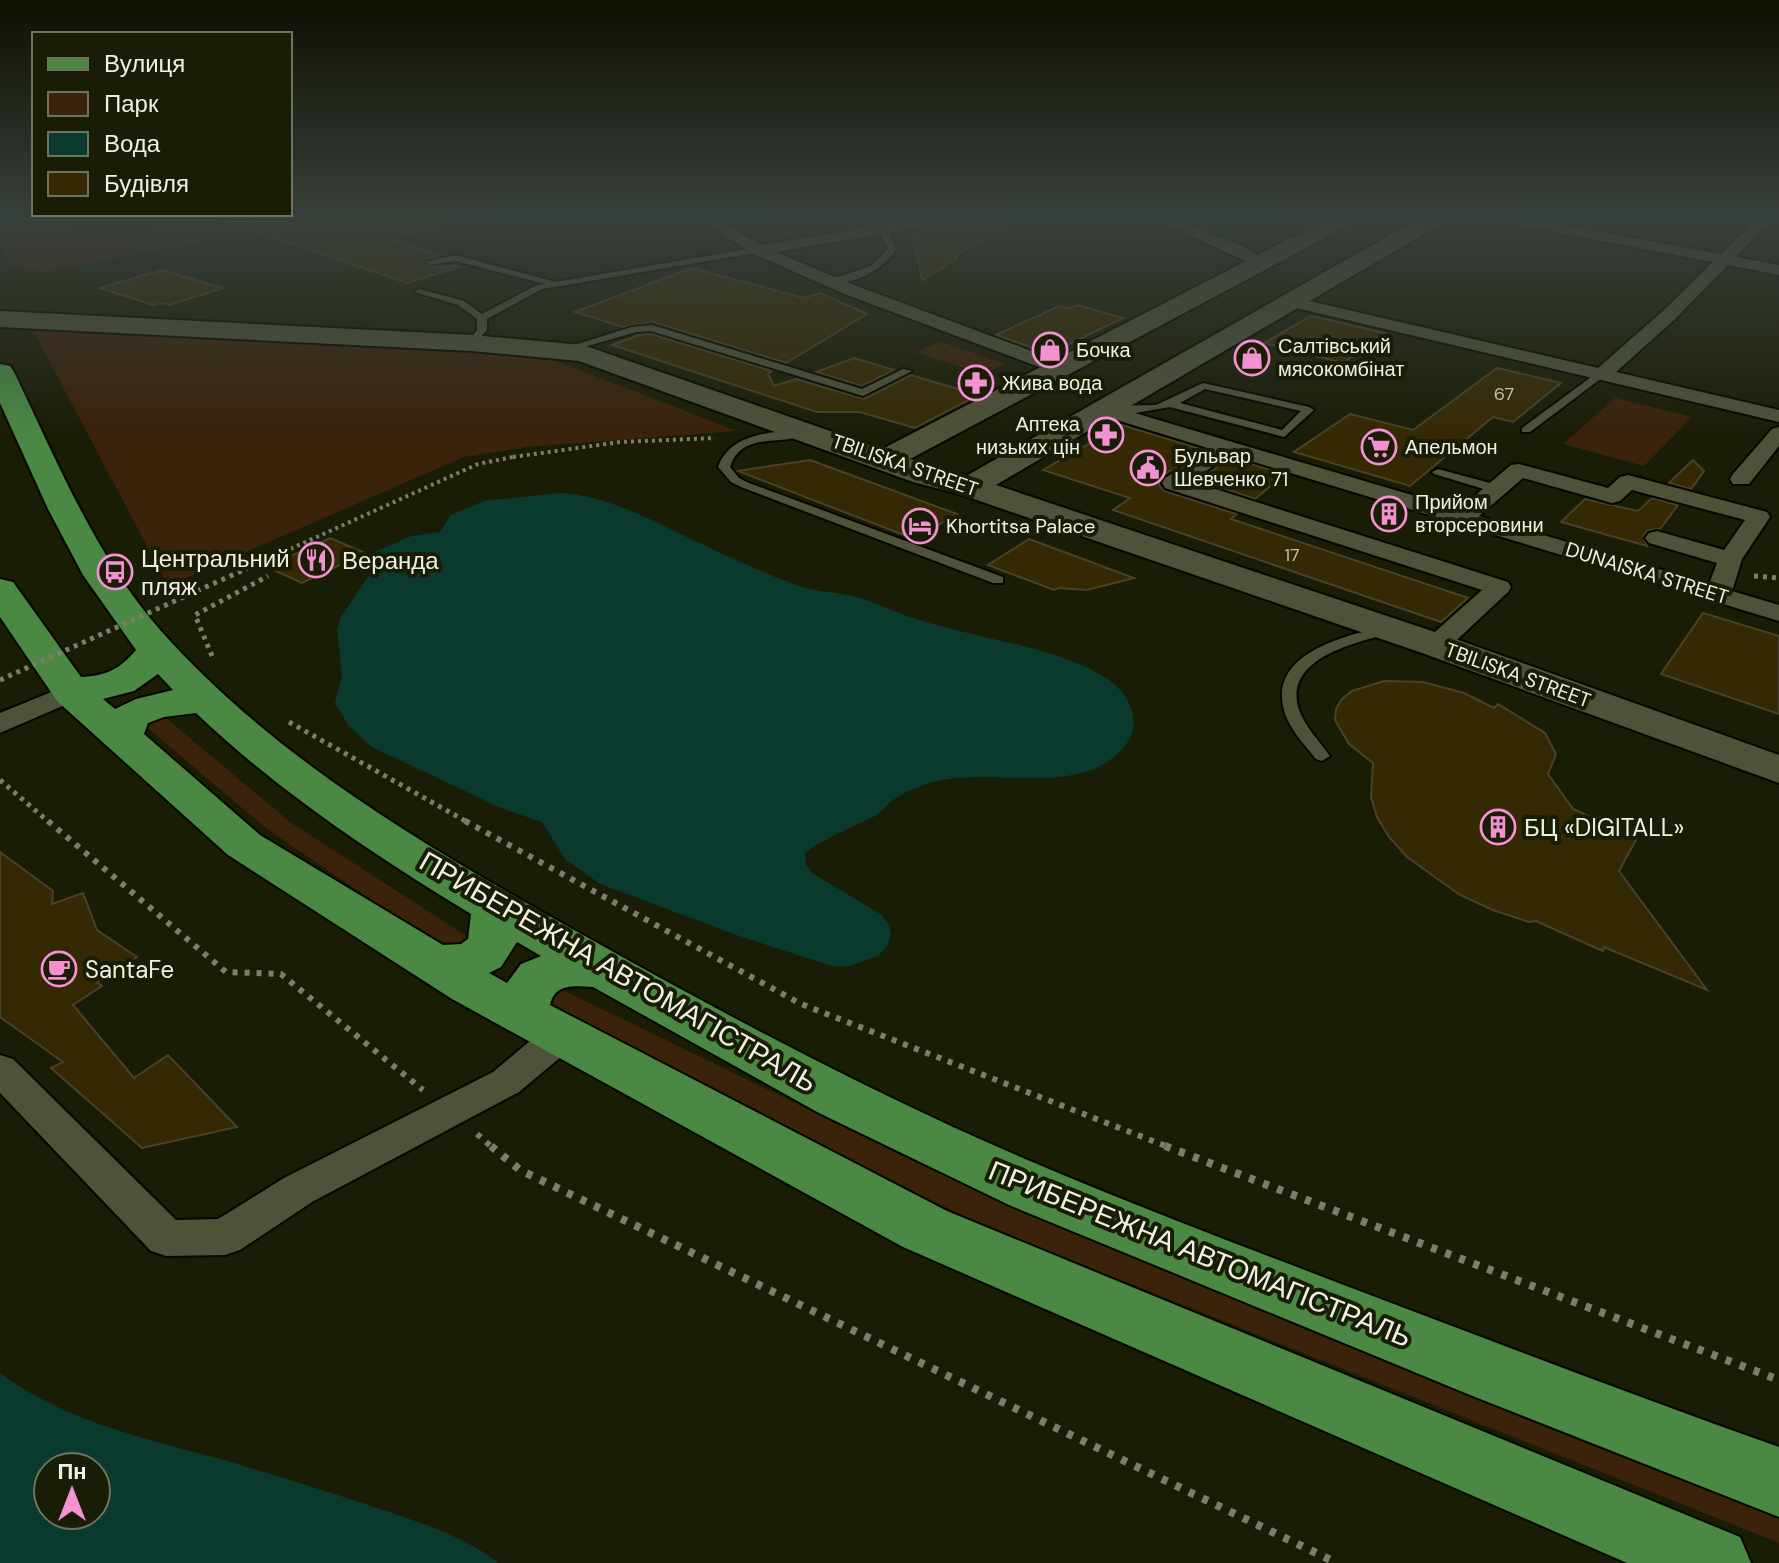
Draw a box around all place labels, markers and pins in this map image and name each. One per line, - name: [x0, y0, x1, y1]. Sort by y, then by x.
- shop icon: Бочка: [1031, 331, 1069, 369]
- place label: Салтівський мясокомбінат: [1278, 333, 1404, 382]
- place label: Бочка: [1076, 337, 1131, 363]
- shop icon: Салтівський мясокомбінат: [1233, 339, 1271, 377]
- pharmacy icon: Жива вода: [957, 364, 995, 402]
- place label: Жива вода: [1002, 370, 1103, 396]
- place label: Аптека низьких цін: [976, 411, 1081, 460]
- pharmacy icon: Аптека низьких цін: [1087, 416, 1125, 454]
- supermarket icon: Апельмон: [1360, 428, 1398, 466]
- place label: Апельмон: [1405, 434, 1498, 460]
- place label: Бульвар Шевченко 71: [1174, 443, 1288, 492]
- public building icon: Бульвар Шевченко 71: [1129, 449, 1167, 487]
- place label: Прийом вторсеровини: [1415, 489, 1544, 538]
- building icon: Прийом вторсеровини: [1370, 495, 1408, 533]
- hotel icon: Khortitsa Palace: [901, 507, 939, 545]
- place label: Khortitsa Palace: [946, 513, 1095, 539]
- restaurant icon: Веранда: [297, 541, 335, 579]
- place label: Центральний пляж: [141, 543, 290, 602]
- place label: Веранда: [342, 545, 439, 576]
- bus stop icon: Центральний пляж: [96, 553, 134, 591]
- building icon: БЦ «DIGITALL»: [1479, 808, 1517, 846]
- place label: БЦ «DIGITALL»: [1524, 812, 1684, 843]
- cafe icon: SantaFe: [40, 950, 78, 988]
- place label: SantaFe: [85, 954, 174, 985]

